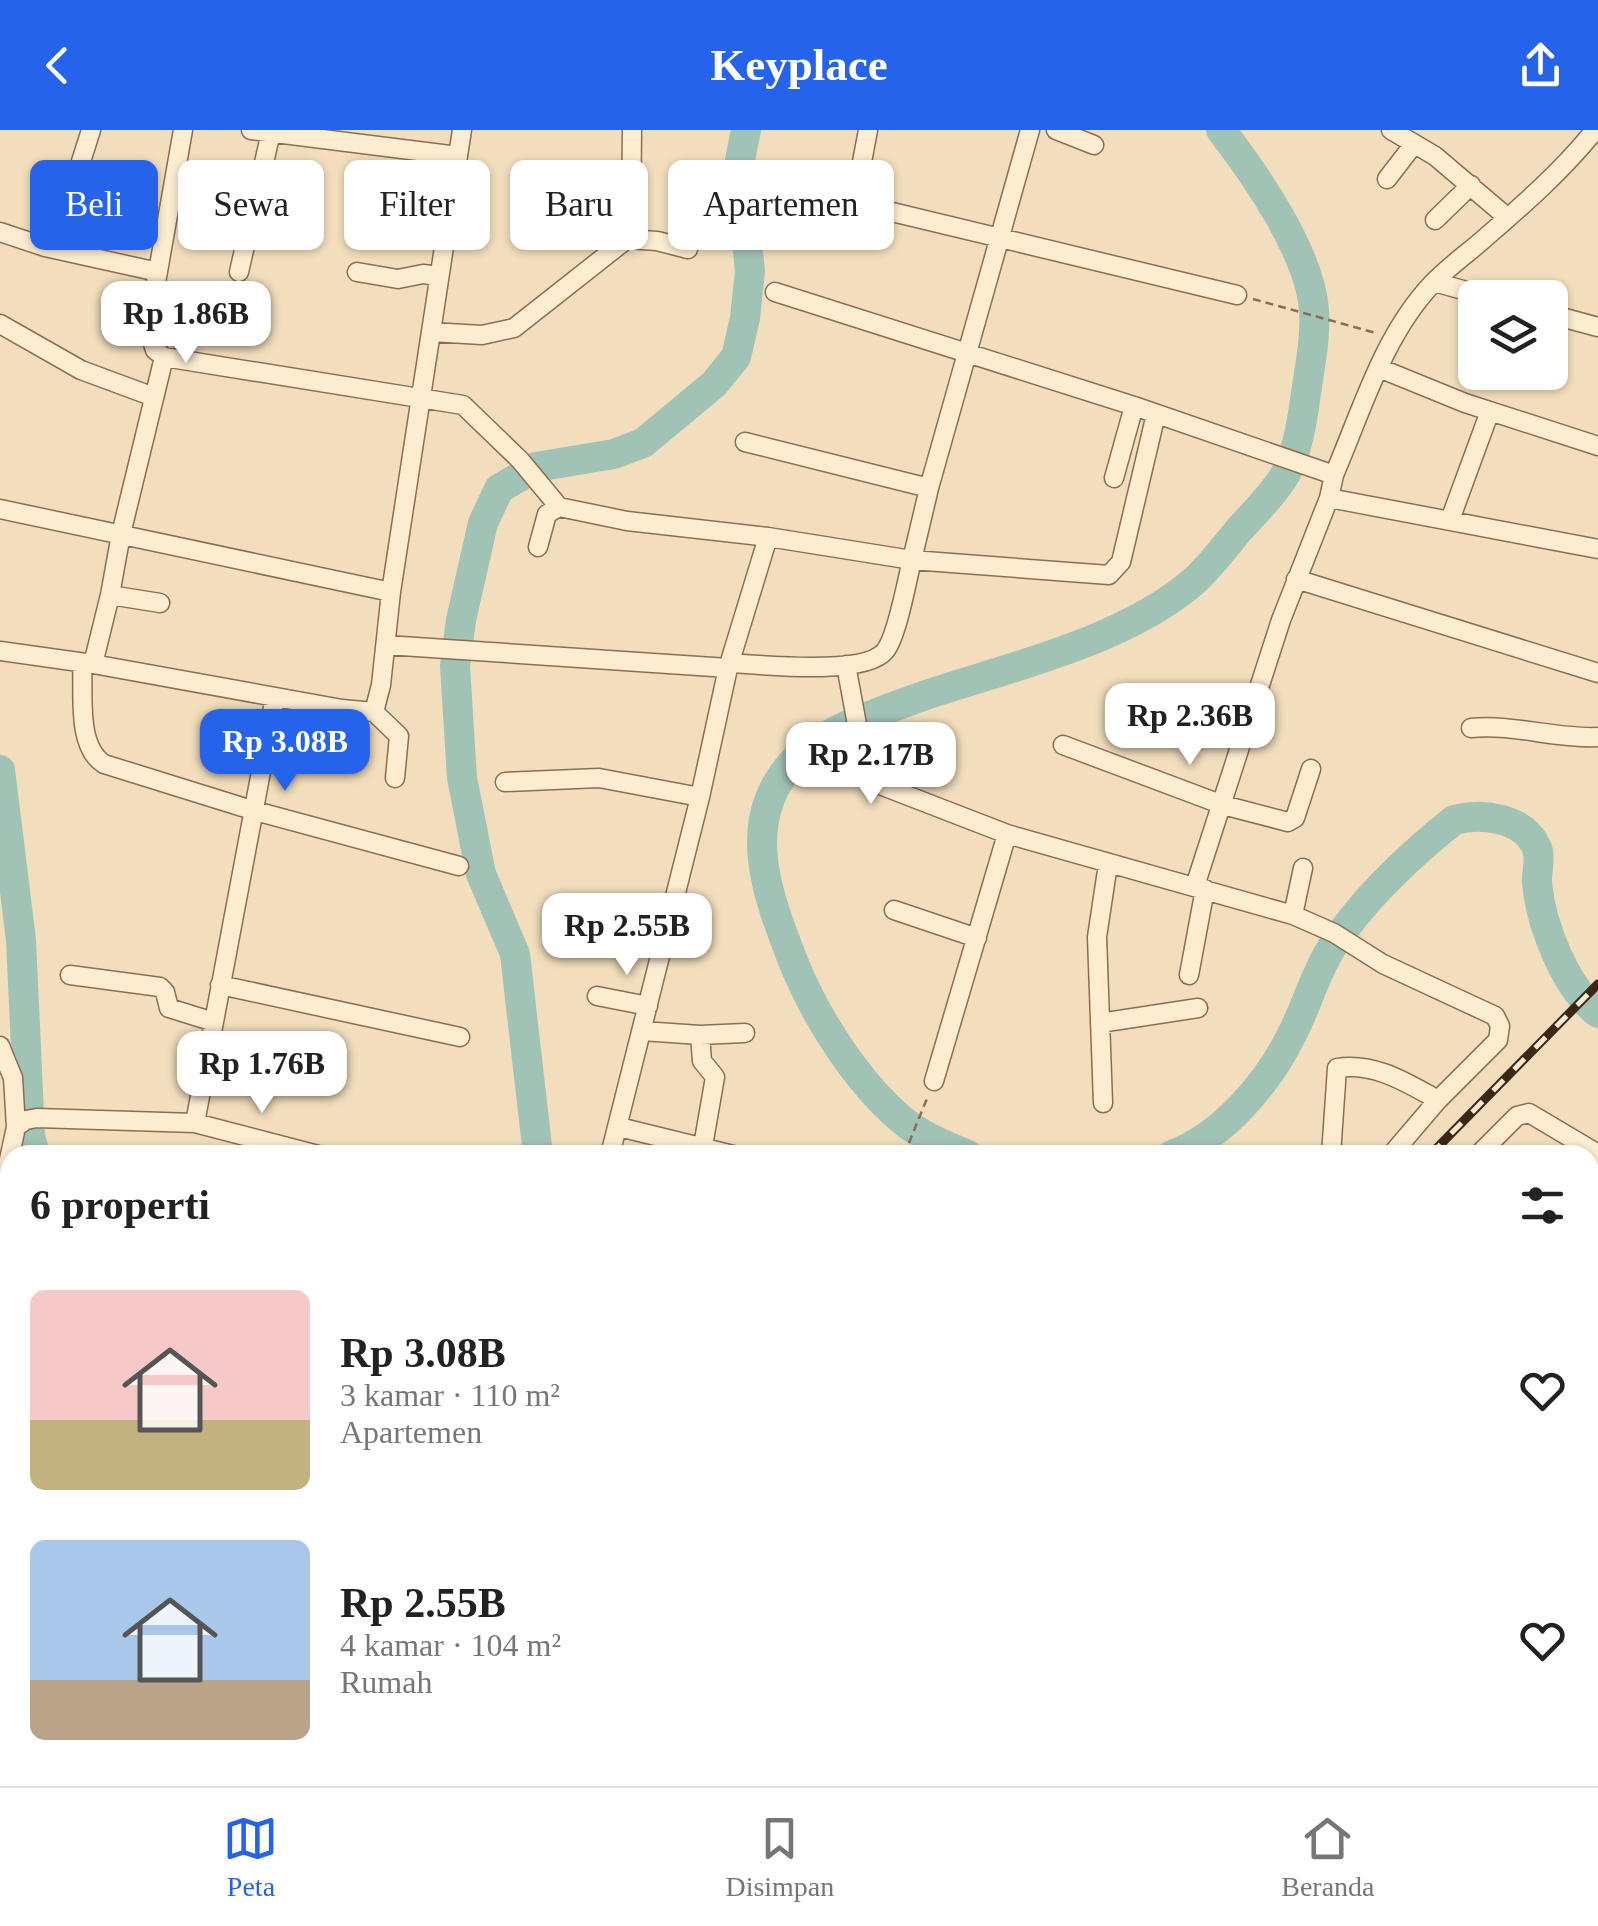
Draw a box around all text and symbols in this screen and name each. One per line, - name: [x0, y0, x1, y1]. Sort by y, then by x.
- icon: back: [30, 38, 85, 93]
- icon: share: [1513, 38, 1568, 93]
- text: Keyplace: [710, 40, 888, 90]
- chip: Beli: [30, 160, 158, 250]
- chip: Sewa: [178, 160, 324, 250]
- chip: Filter: [344, 160, 490, 250]
- chip: Baru: [510, 160, 648, 250]
- chip: Apartemen: [668, 160, 894, 250]
- map controls: [1458, 280, 1568, 390]
- button: layers: [1458, 280, 1568, 390]
- pin: Rp 1.86B: [83, 281, 289, 366]
- text: Rp 1.86B: [123, 295, 249, 331]
- pin: Rp 2.36B: [1087, 683, 1293, 768]
- text: Rp 2.36B: [1127, 697, 1253, 733]
- pin: Rp 3.08B: [182, 709, 388, 794]
- pin: Rp 2.17B: [768, 722, 974, 807]
- text: Rp 3.08B: [222, 723, 348, 759]
- text: Rp 2.17B: [808, 736, 934, 772]
- pin: Rp 2.55B: [524, 893, 730, 978]
- text: Rp 2.55B: [564, 907, 690, 943]
- pin: Rp 1.76B: [159, 1031, 365, 1116]
- text: Rp 1.76B: [199, 1045, 325, 1081]
- icon: filters: [1515, 1178, 1570, 1233]
- text: 6 properti: [30, 1182, 210, 1228]
- icon: home: [110, 1330, 230, 1450]
- text: Rp 3.08B: [340, 1330, 506, 1376]
- icon: heart: [1515, 1363, 1570, 1418]
- text: 3 kamar · 110 m²: [340, 1377, 560, 1413]
- text: Apartemen: [340, 1414, 482, 1450]
- icon: home: [110, 1580, 230, 1700]
- text: Rp 2.55B: [340, 1580, 506, 1626]
- icon: heart: [1515, 1613, 1570, 1668]
- text: 4 kamar · 104 m²: [340, 1627, 561, 1663]
- text: Rumah: [340, 1664, 432, 1700]
- tab: Peta: [223, 1811, 278, 1903]
- tab: Disimpan: [725, 1811, 834, 1903]
- tab: Beranda: [1281, 1811, 1375, 1903]

